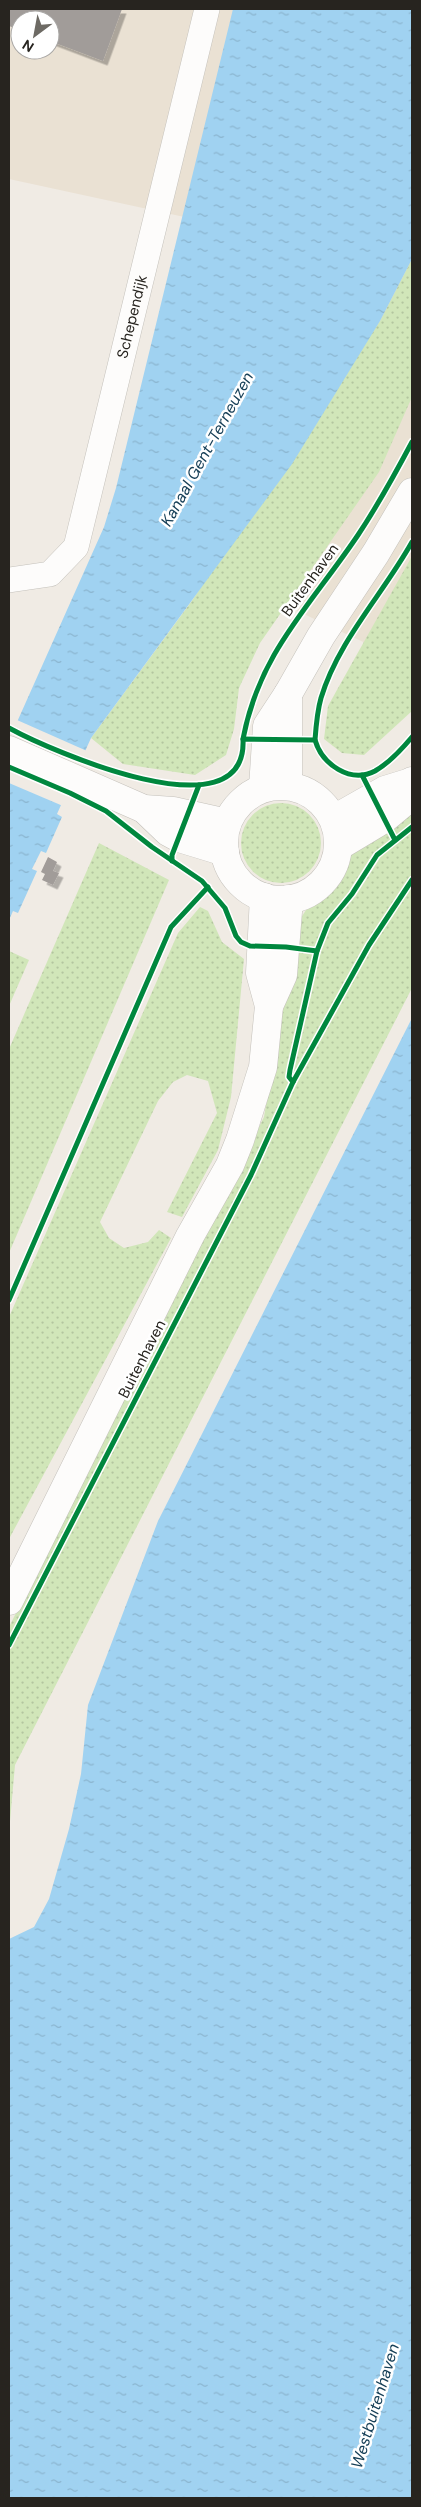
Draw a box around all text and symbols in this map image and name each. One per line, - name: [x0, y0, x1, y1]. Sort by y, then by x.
- north arrow: [10, 10, 60, 60]
- text: N: [19, 36, 37, 56]
- street label: Schependijk: [112, 272, 152, 360]
- water label: Kanaal Gent-Terneuzen: [156, 368, 258, 530]
- street label: Buitenhaven: [277, 540, 343, 620]
- street label: Buitenhaven: [114, 1317, 170, 1401]
- water label: Westbuitenhaven: [346, 2341, 404, 2471]

